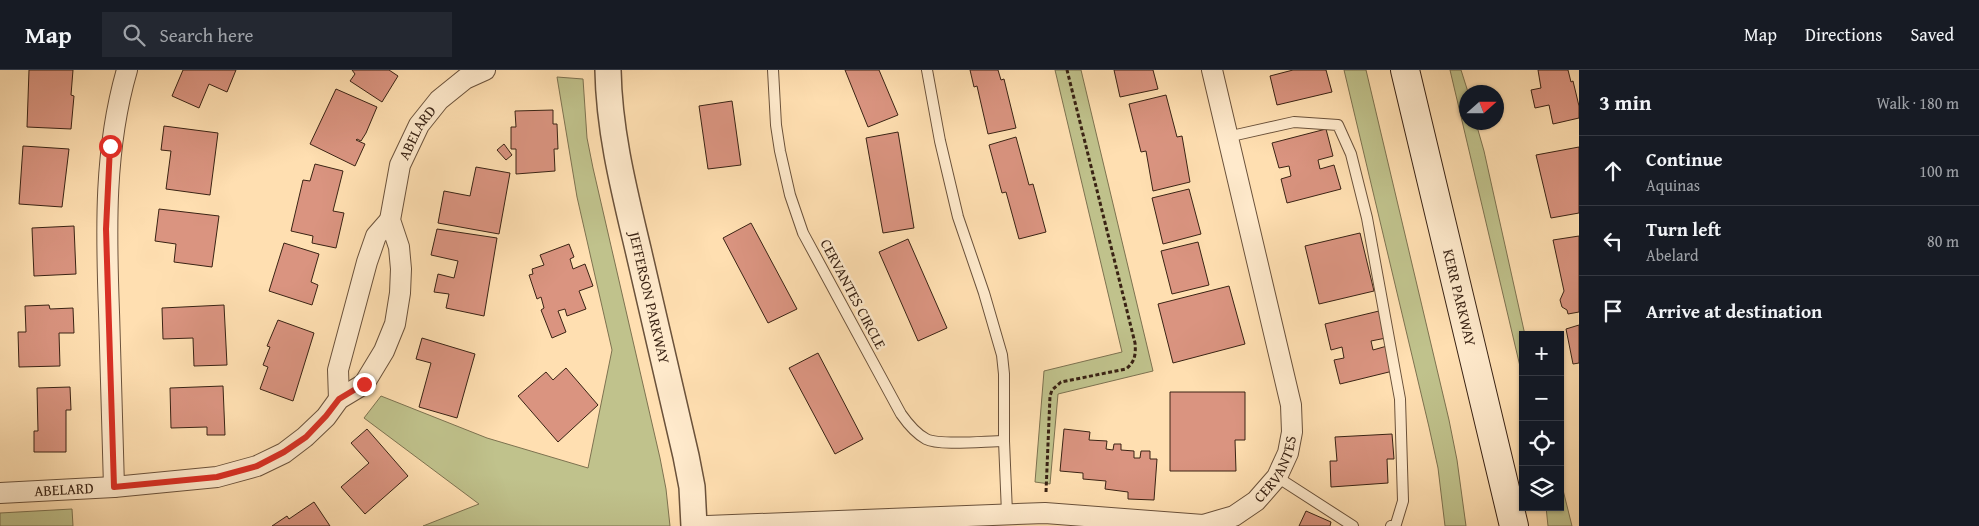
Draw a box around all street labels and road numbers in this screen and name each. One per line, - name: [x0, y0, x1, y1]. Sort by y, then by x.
- street label: ABELARD: [393, 101, 441, 163]
- street label: JEFFERSON PARKWAY: [624, 228, 675, 366]
- street label: CERVANTES CIRCLE: [816, 235, 892, 353]
- street label: KERR PARKWAY: [1438, 247, 1482, 348]
- street label: CERVANTES: [1248, 434, 1301, 507]
- street label: ABELARD: [34, 477, 94, 501]

